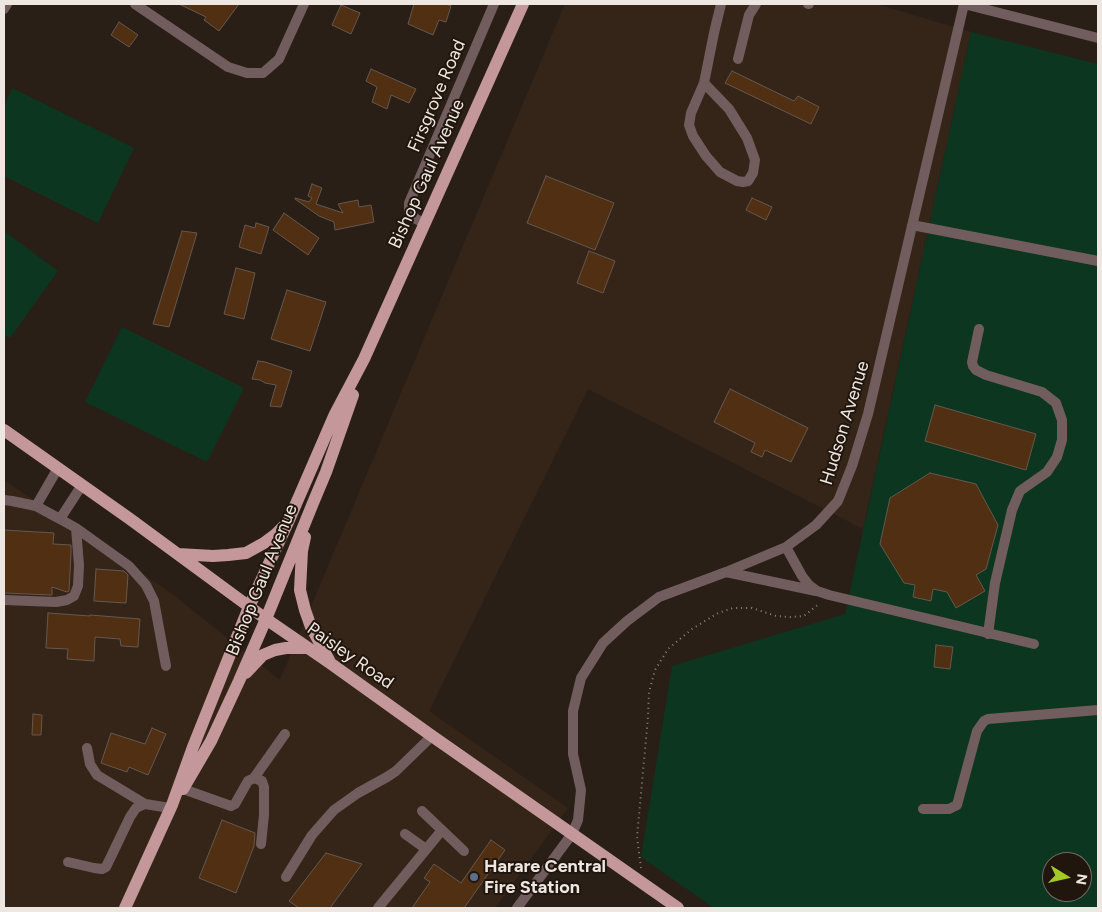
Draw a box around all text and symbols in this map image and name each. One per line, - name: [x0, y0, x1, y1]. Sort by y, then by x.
- street label: Firsgrove Road: [404, 36, 470, 156]
- street label: Bishop Gaul Avenue: [384, 96, 470, 252]
- street label: Hudson Avenue: [816, 358, 874, 488]
- street label: Bishop Gaul Avenue: [222, 501, 302, 659]
- street label: Paisley Road: [302, 618, 398, 694]
- north arrow: [1042, 852, 1092, 902]
- place label: Harare Central Fire Station: [484, 856, 606, 899]
- marker: Harare Central Fire Station: [468, 871, 480, 883]
- text: N: [1072, 873, 1091, 886]

